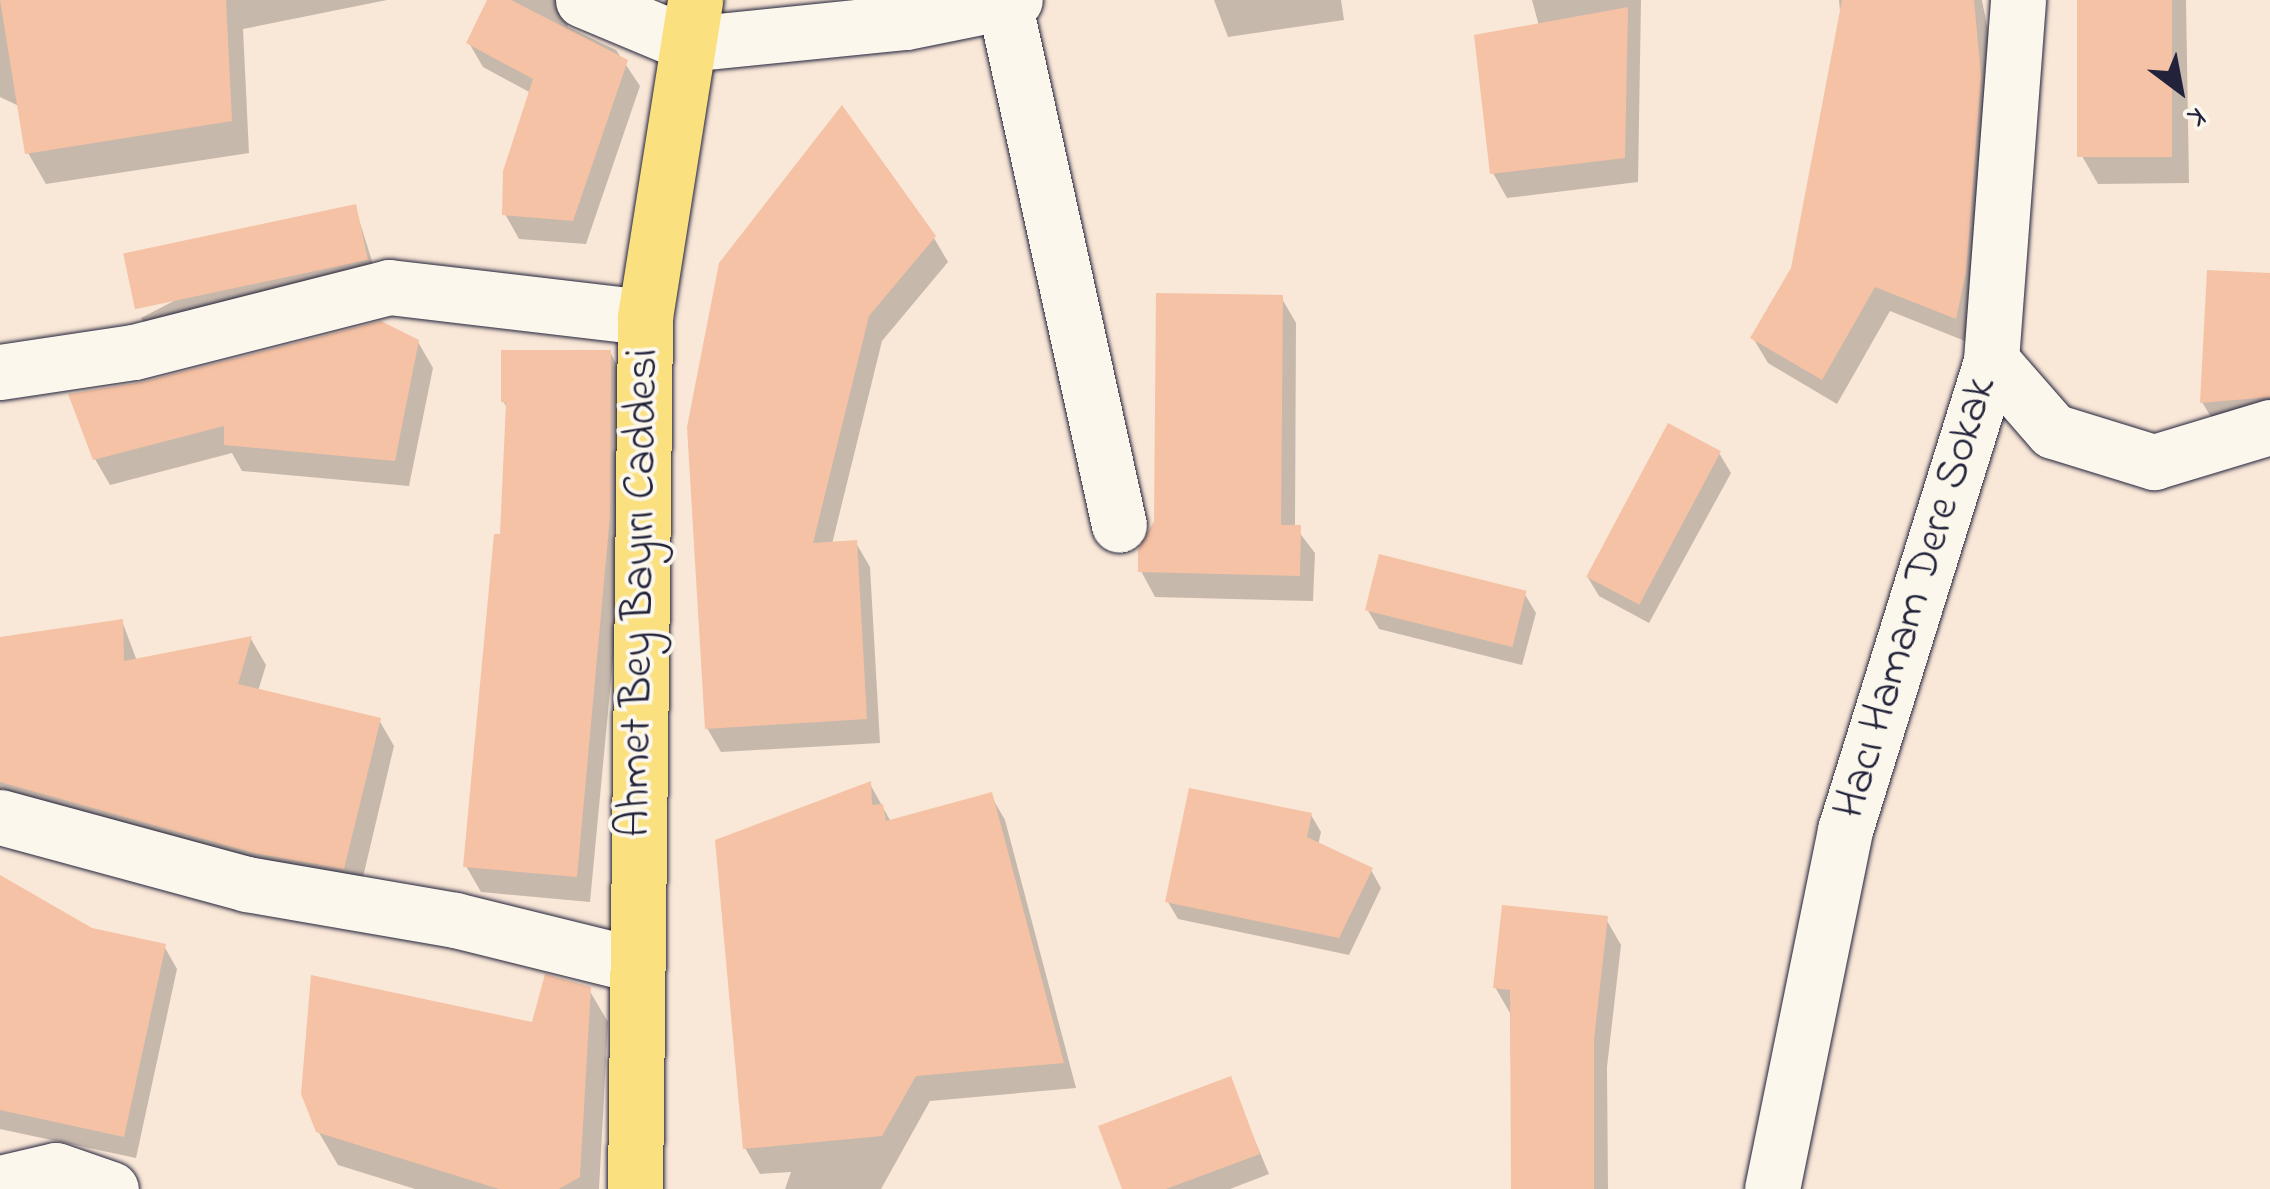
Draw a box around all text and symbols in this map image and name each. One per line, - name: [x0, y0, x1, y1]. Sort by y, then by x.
- north arrow: [2130, 40, 2230, 140]
- text: K: [2180, 95, 2213, 137]
- street label: Ahmet Bey Bayırı Caddesi: [610, 348, 672, 838]
- street label: Hacı Hamam Dere Sokak: [1824, 371, 2010, 825]

